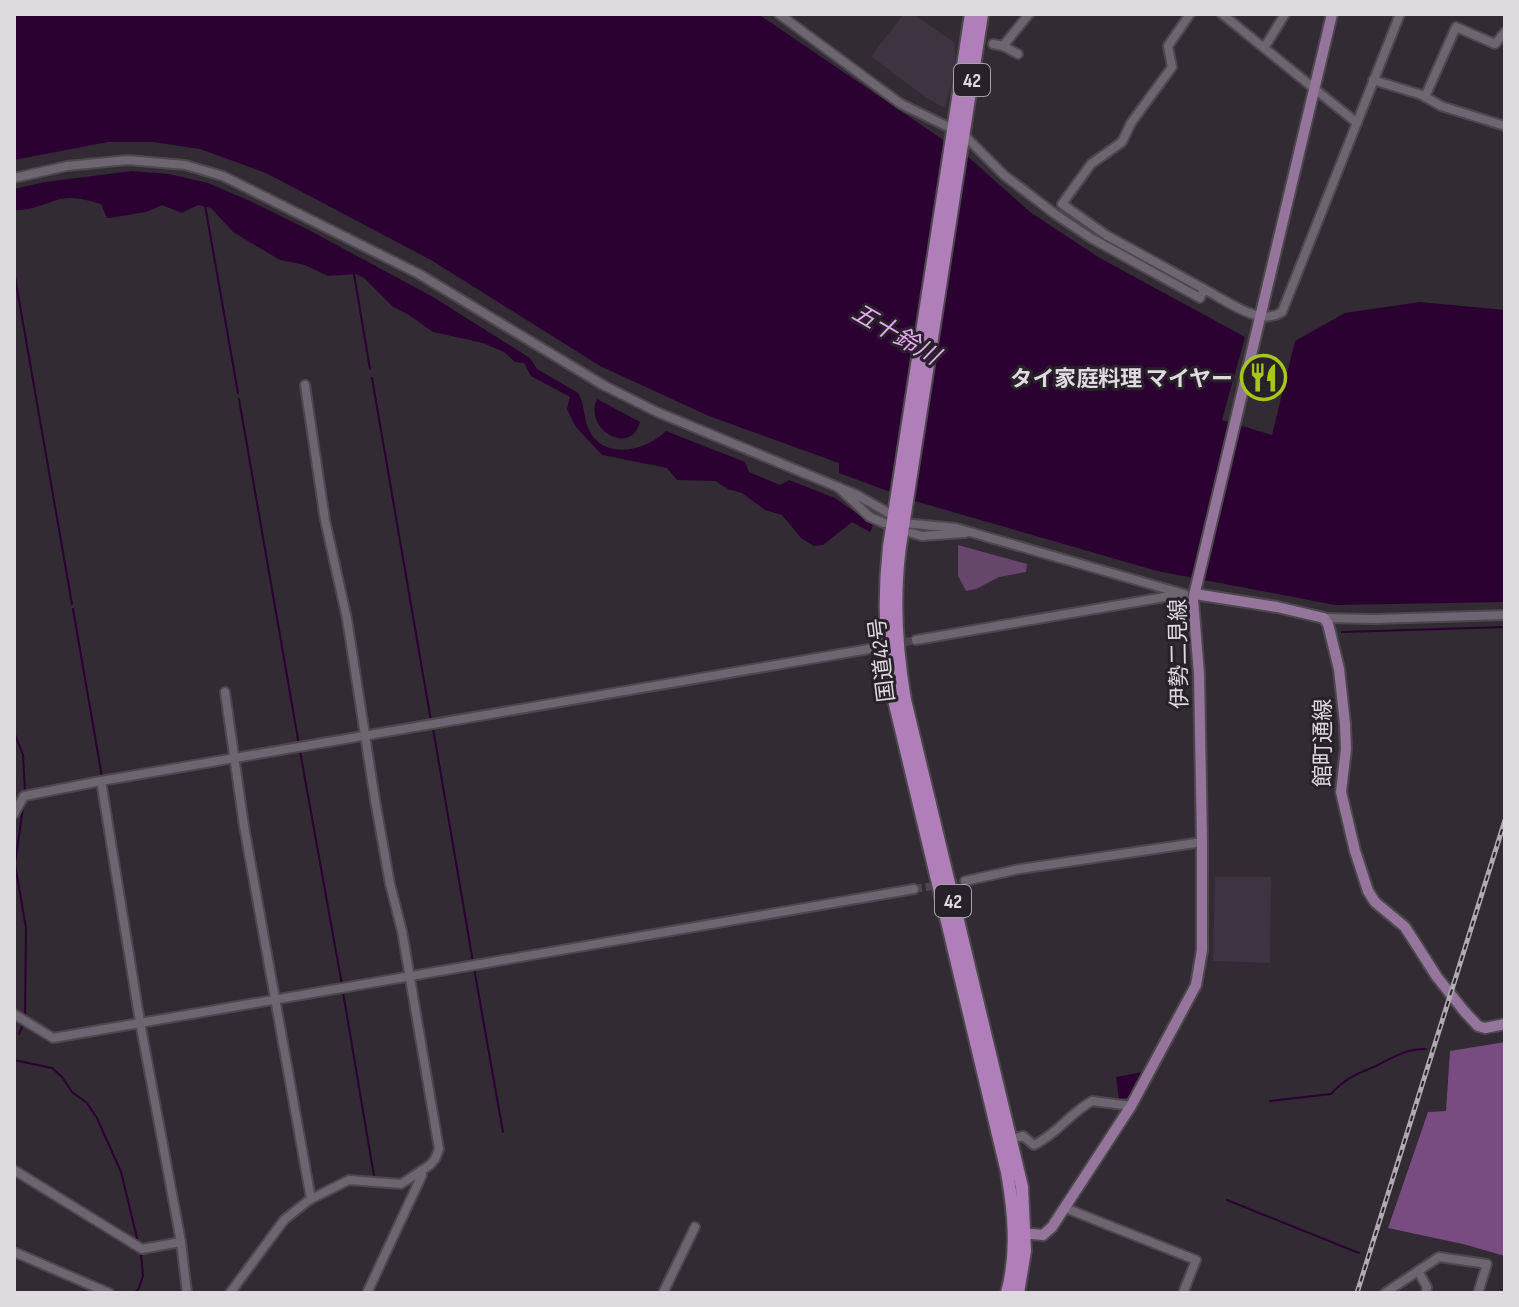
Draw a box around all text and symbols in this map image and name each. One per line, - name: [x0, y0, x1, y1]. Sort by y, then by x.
- road number: 42: [954, 64, 990, 96]
- water label: 五十鈴川: [847, 298, 947, 372]
- restaurant icon: タイ家庭料理 マイヤー: [1240, 354, 1288, 402]
- place label: タイ家庭料理 マイヤー: [1010, 366, 1233, 393]
- street label: 伊勢二見線: [1165, 599, 1194, 709]
- street label: 国道42号: [864, 616, 901, 703]
- street label: 館町通線: [1310, 699, 1337, 787]
- road number: 42: [935, 885, 971, 917]

